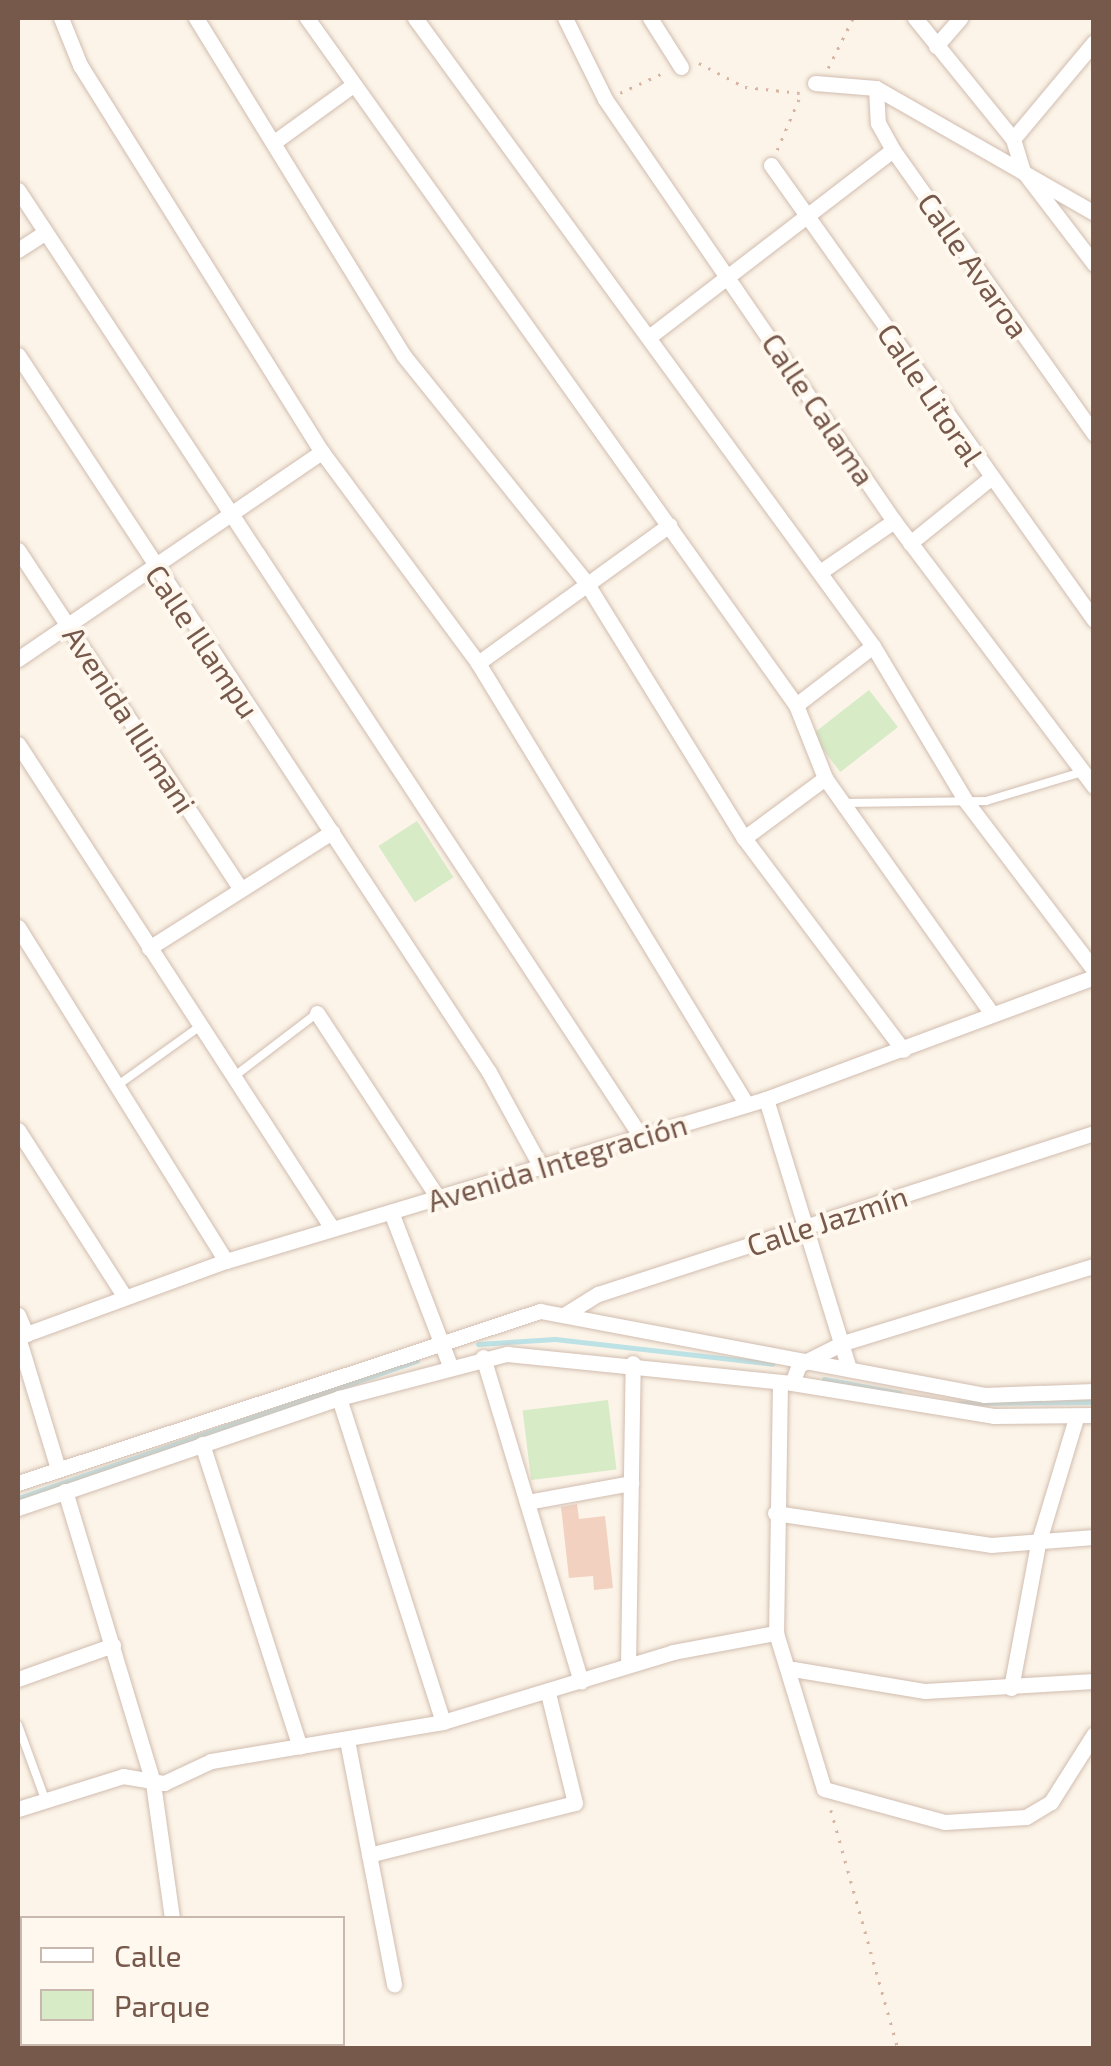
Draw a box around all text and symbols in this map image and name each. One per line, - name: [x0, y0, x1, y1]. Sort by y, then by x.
- street label: Calle Avaroa: [911, 185, 1037, 345]
- street label: Calle Litoral: [871, 316, 991, 472]
- street label: Calle Calama: [755, 326, 883, 492]
- street label: Calle Illampu: [139, 558, 267, 724]
- street label: Avenida Illimani: [56, 619, 204, 819]
- street label: Avenida Integración: [423, 1105, 691, 1219]
- street label: Calle Jazmín: [742, 1177, 912, 1263]
- legend: [20, 1916, 345, 2046]
- text: Calle: [114, 1937, 182, 1973]
- text: Parque: [114, 1987, 210, 2023]

